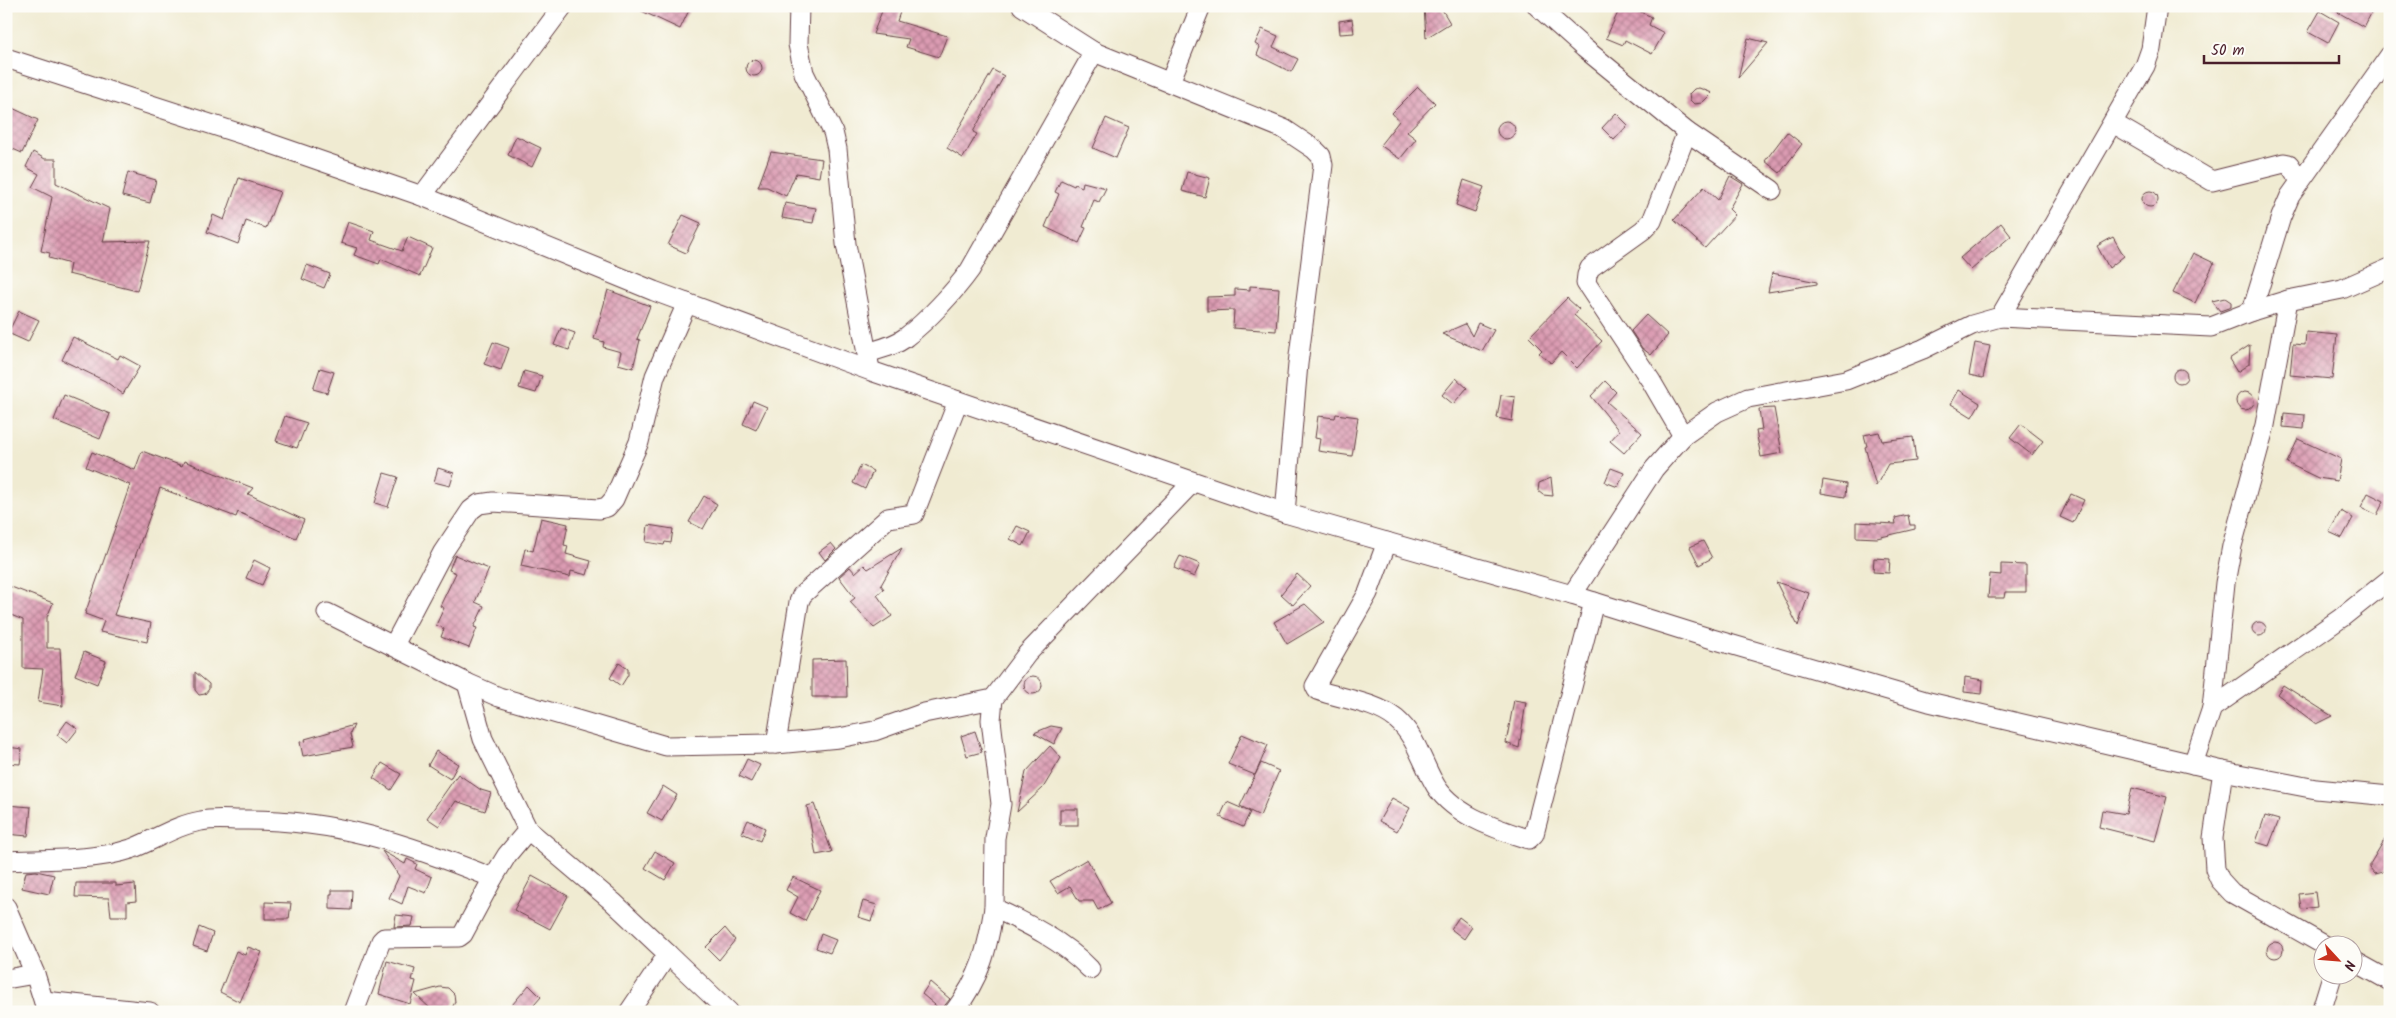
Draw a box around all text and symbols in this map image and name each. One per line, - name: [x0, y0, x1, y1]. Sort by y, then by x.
- scale bar: [2204, 32, 2338, 64]
- text: 50 m: [2211, 39, 2245, 63]
- north arrow: [2314, 936, 2364, 986]
- text: N: [2337, 956, 2361, 974]

